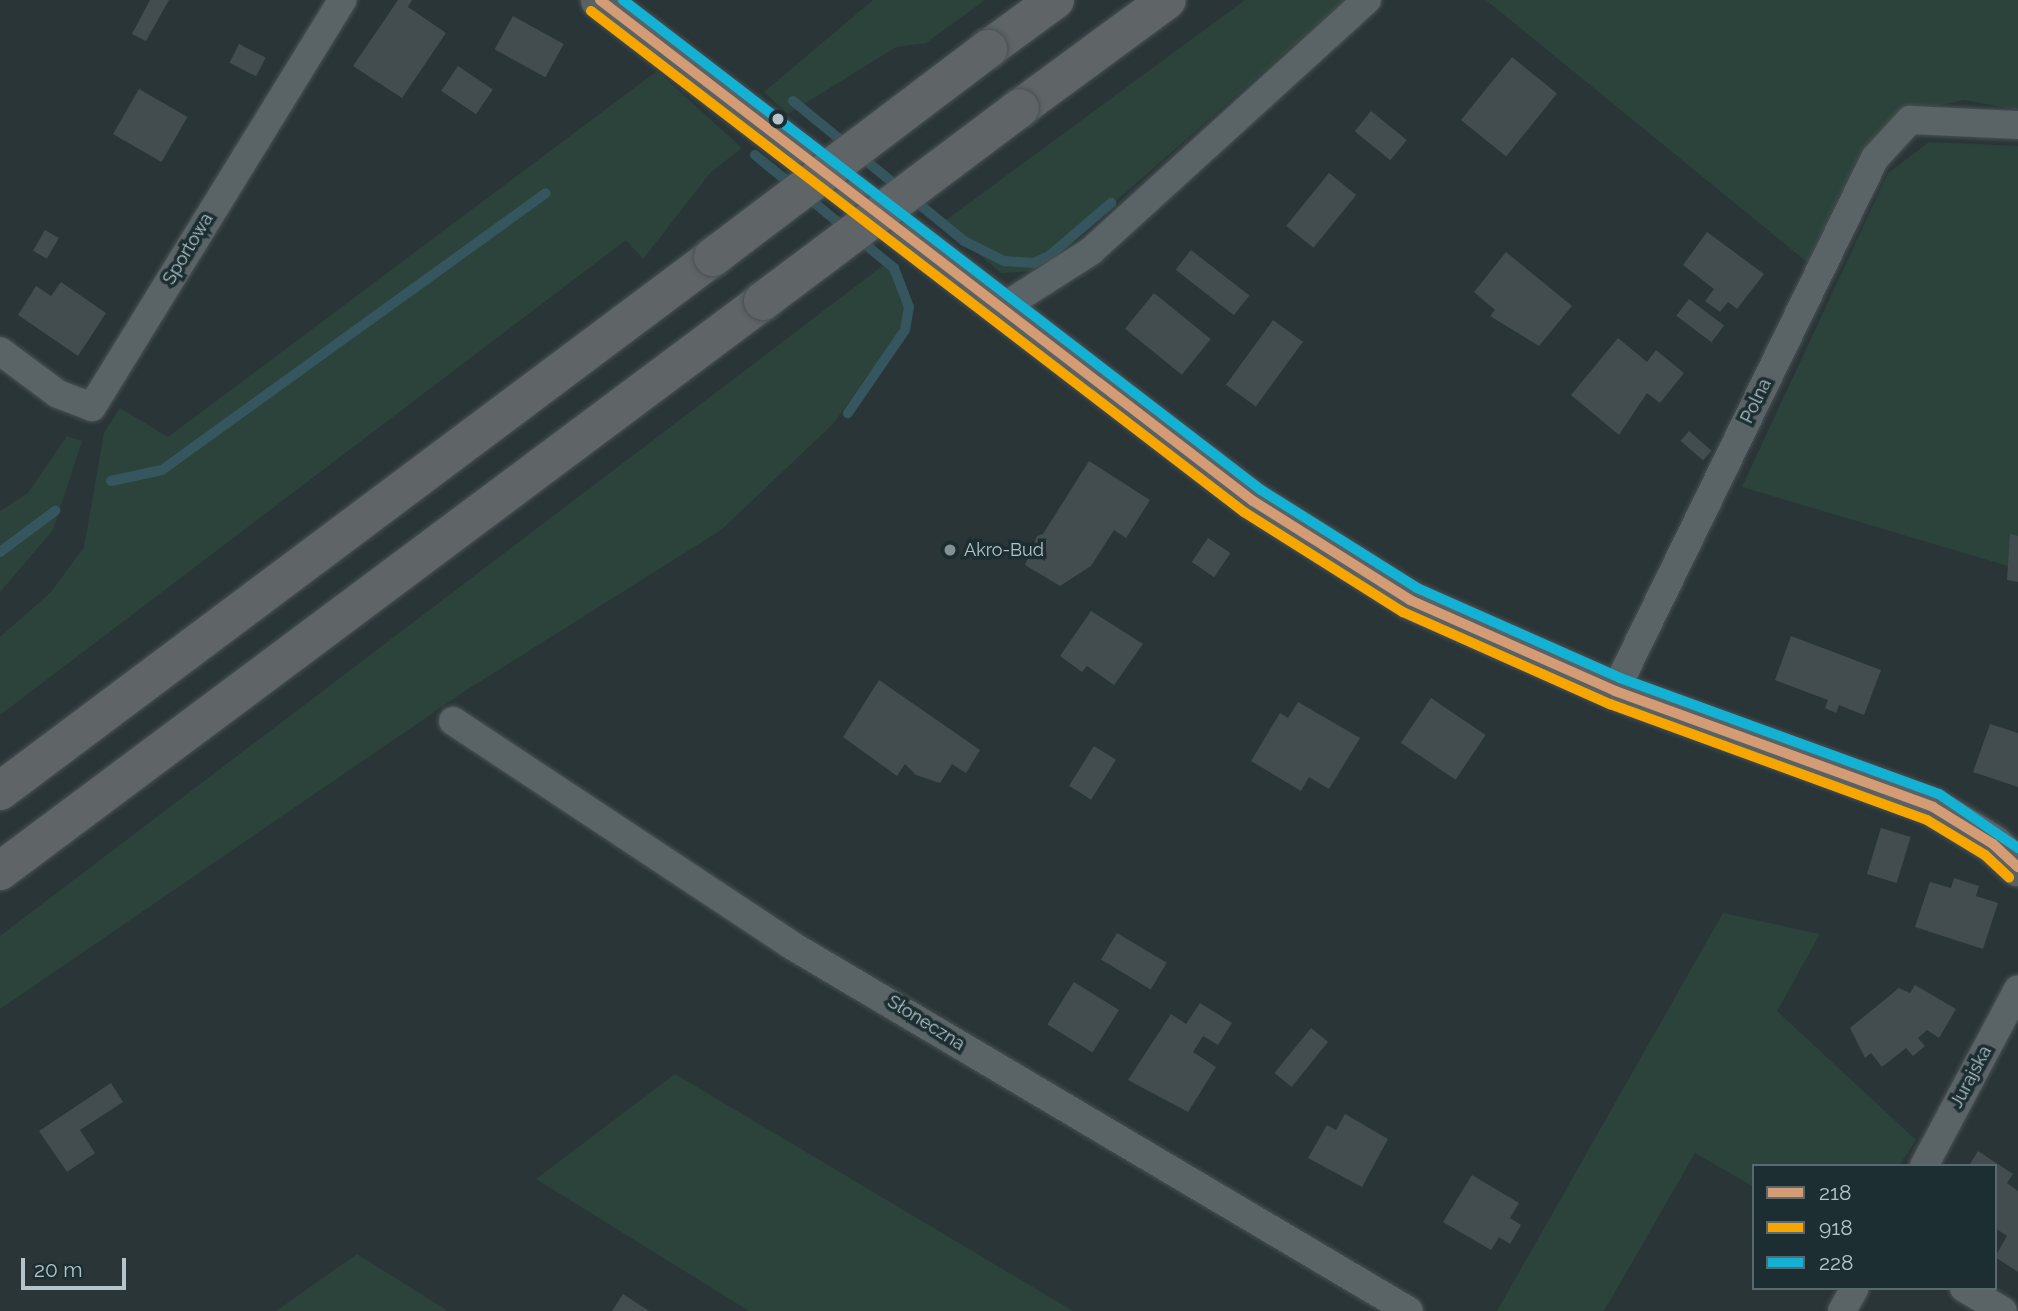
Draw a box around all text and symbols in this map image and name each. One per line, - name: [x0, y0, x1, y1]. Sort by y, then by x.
- unlabelled marker: [771, 112, 785, 126]
- street label: Sportowa: [158, 209, 218, 289]
- street label: Polna: [1736, 375, 1776, 427]
- place label: Akro-Bud: [964, 539, 1044, 561]
- marker: Akro-Bud: [942, 542, 958, 558]
- street label: Słoneczna: [883, 991, 969, 1055]
- street label: Jurajska: [1946, 1042, 1996, 1112]
- legend: [1752, 1164, 1997, 1290]
- text: 218: [1819, 1180, 1851, 1205]
- text: 918: [1819, 1215, 1853, 1240]
- scale bar: [24, 1244, 130, 1288]
- text: 228: [1819, 1250, 1853, 1275]
- text: 20 m: [34, 1257, 82, 1282]

